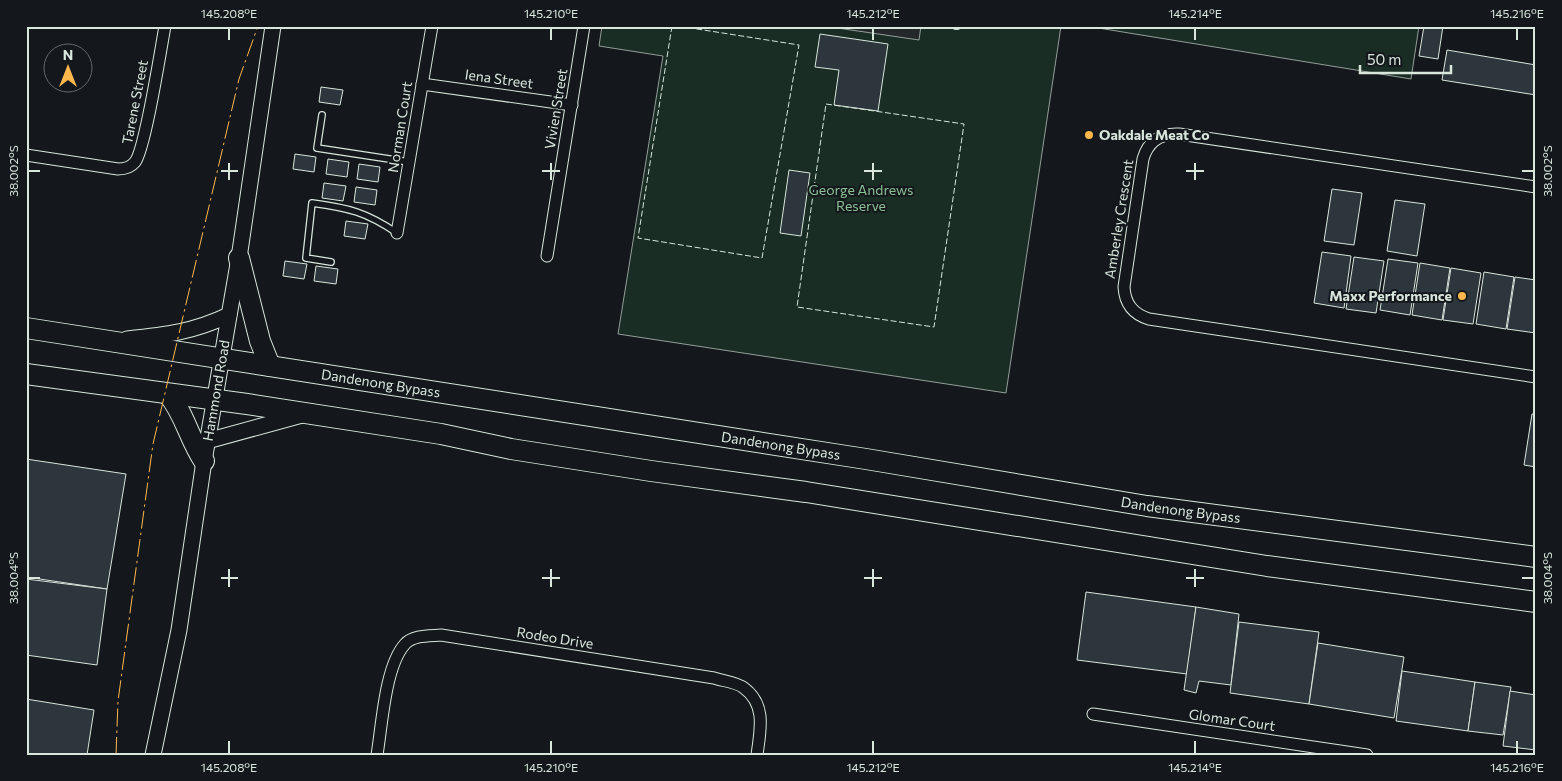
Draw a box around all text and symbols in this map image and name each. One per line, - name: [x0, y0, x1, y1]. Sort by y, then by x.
- text: 145.208°E: [201, 6, 257, 20]
- text: 145.210°E: [524, 6, 578, 20]
- text: 145.212°E: [846, 6, 900, 20]
- text: 145.214°E: [1168, 6, 1222, 20]
- text: 145.216°E: [1490, 6, 1544, 20]
- north arrow: [42, 42, 92, 92]
- scale bar: [1360, 42, 1451, 74]
- text: N: [63, 46, 73, 63]
- text: 50 m: [1367, 50, 1401, 68]
- street label: Tarene Street: [118, 58, 151, 145]
- street label: Iena Street: [464, 65, 535, 92]
- street label: Vivien Street: [541, 67, 570, 151]
- street label: Norman Court: [384, 80, 415, 174]
- place label: Oakdale Meat Co: [1099, 126, 1210, 143]
- marker: Oakdale Meat Co: [1083, 129, 1095, 141]
- text: 38.002°S: [6, 145, 20, 197]
- text: 38.002°S: [1540, 145, 1554, 197]
- street label: Amberley Crescent: [1101, 158, 1136, 280]
- park label: George Andrews Reserve: [809, 181, 913, 214]
- place label: Maxx Performance: [1329, 287, 1452, 304]
- marker: Maxx Performance: [1456, 290, 1468, 302]
- street label: Hammond Road: [199, 339, 233, 442]
- street label: Dandenong Bypass: [320, 365, 442, 401]
- street label: Dandenong Bypass: [720, 428, 842, 463]
- street label: Dandenong Bypass: [1120, 493, 1242, 526]
- text: 38.004°S: [6, 552, 20, 604]
- text: 38.004°S: [1540, 552, 1554, 604]
- street label: Rodeo Drive: [515, 623, 595, 652]
- street label: Glomar Court: [1188, 705, 1277, 734]
- text: 145.208°E: [201, 760, 257, 774]
- text: 145.210°E: [524, 760, 578, 774]
- text: 145.212°E: [846, 760, 900, 774]
- text: 145.214°E: [1168, 760, 1222, 774]
- text: 145.216°E: [1490, 760, 1544, 774]

